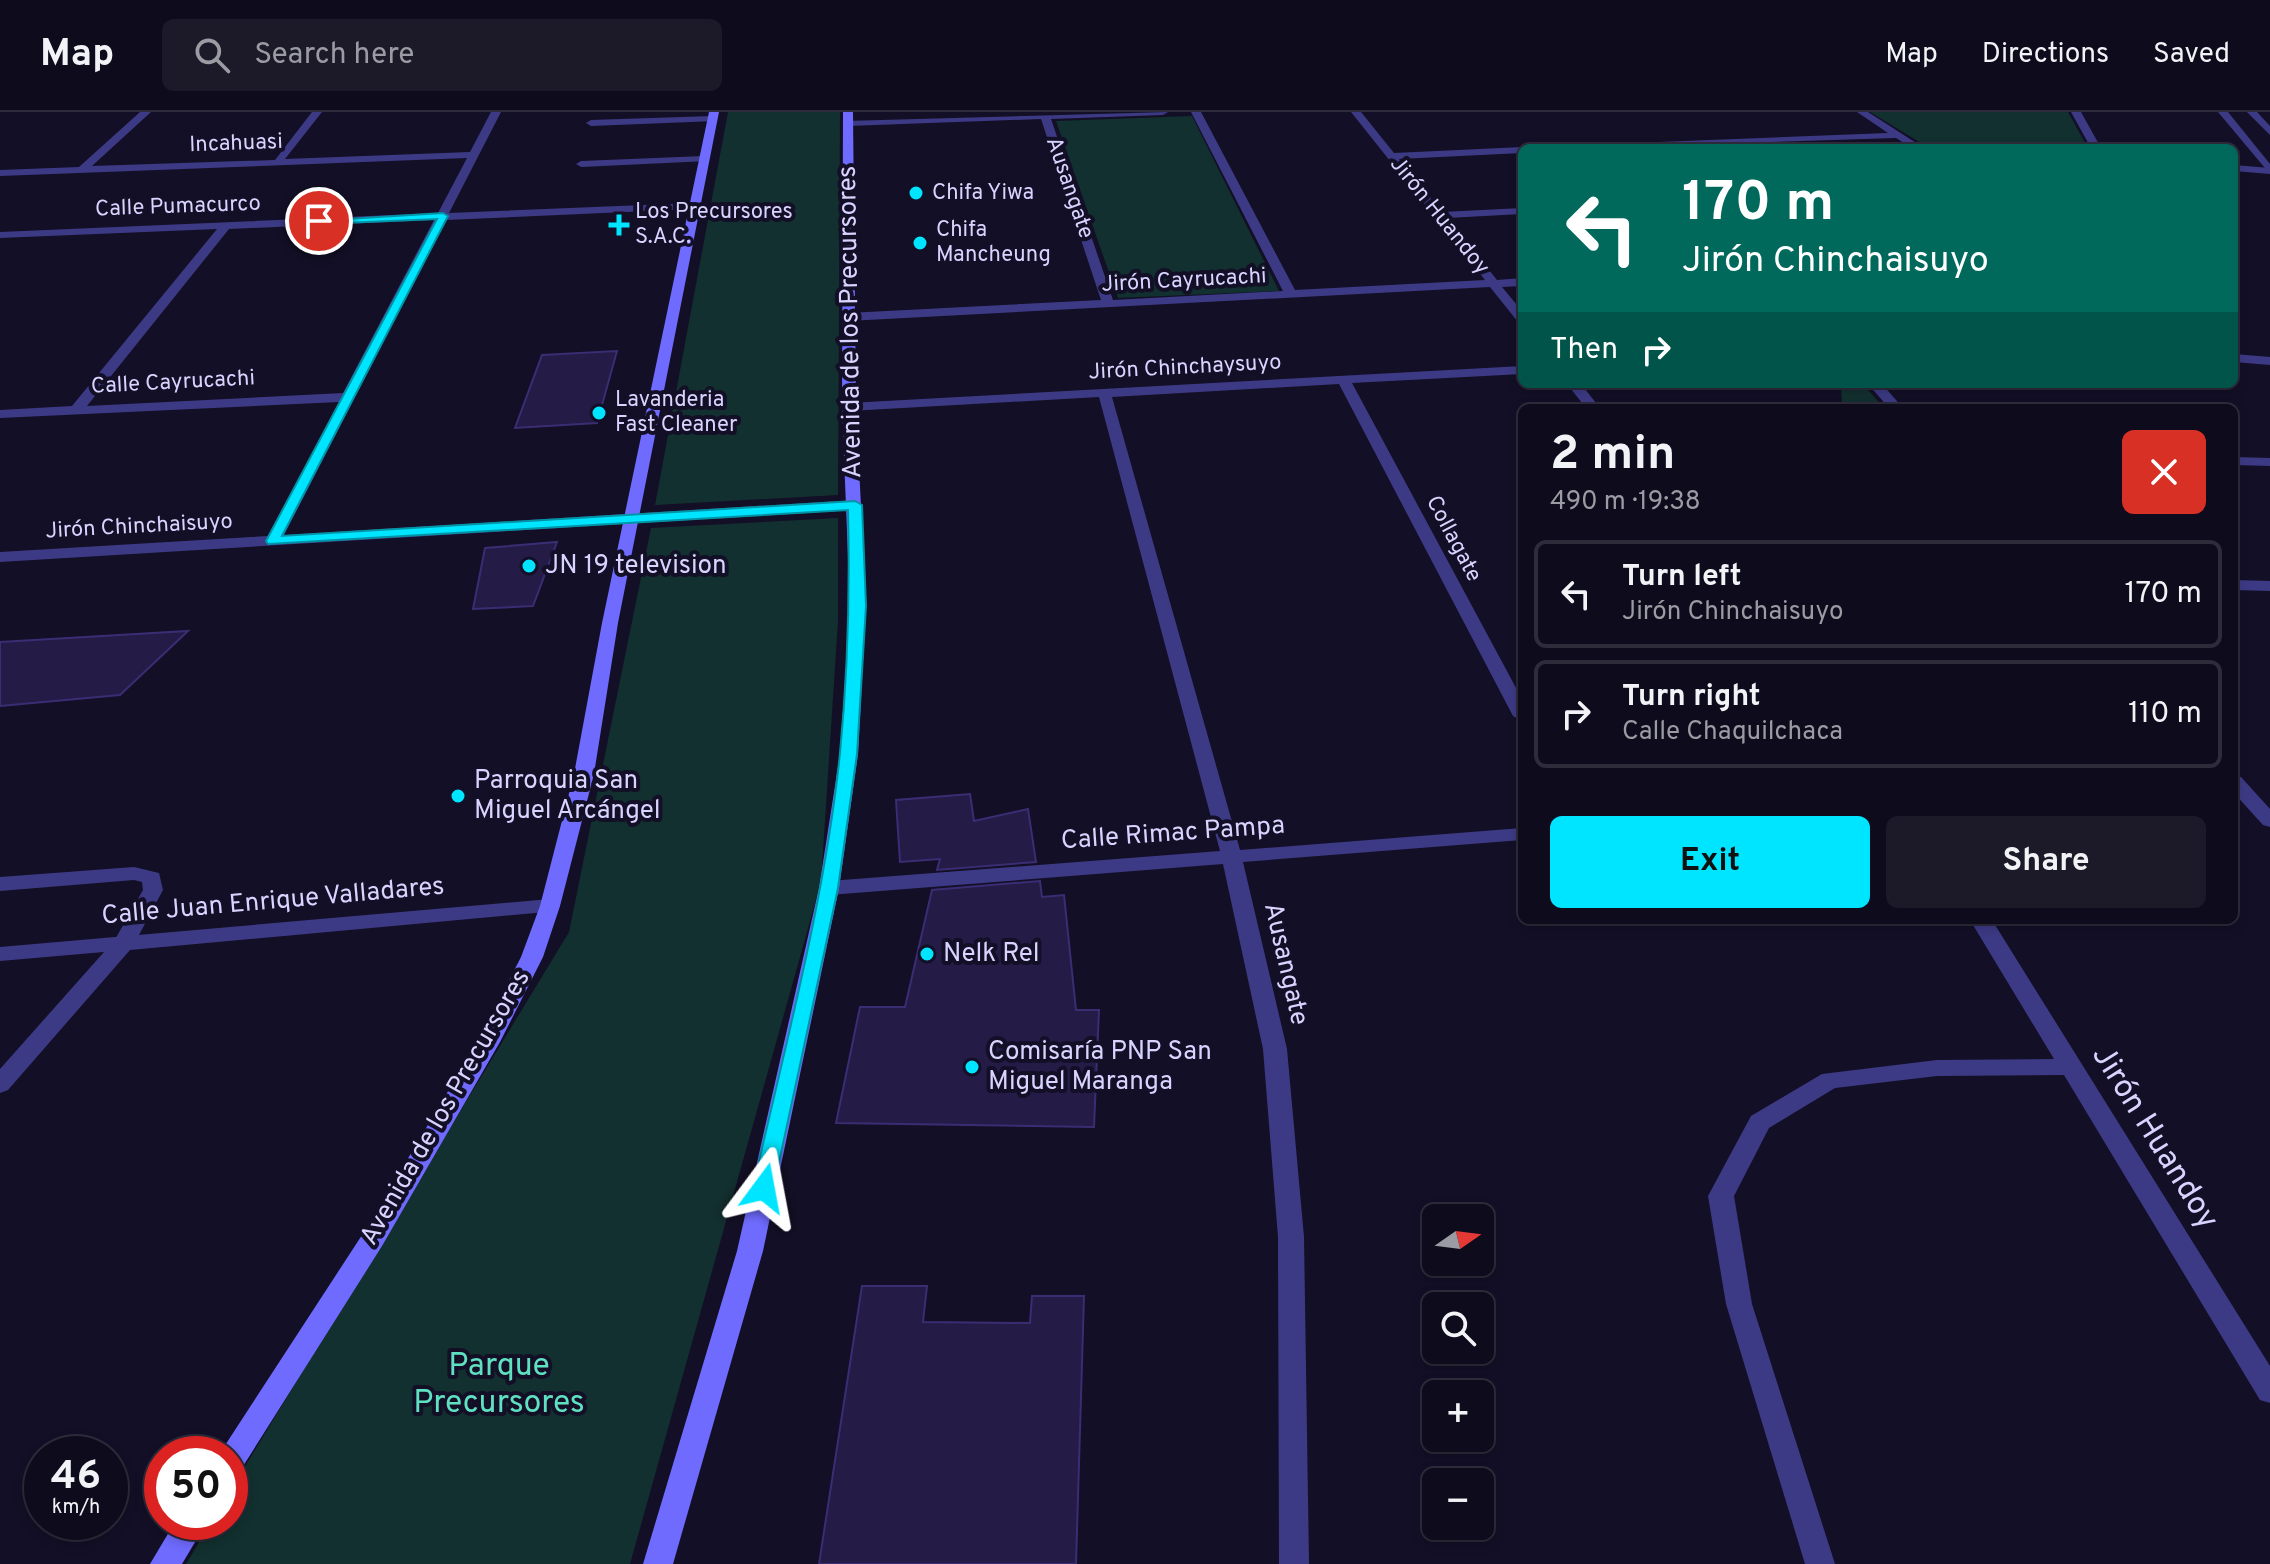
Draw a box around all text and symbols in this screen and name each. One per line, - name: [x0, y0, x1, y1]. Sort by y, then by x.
- search box: [162, 19, 722, 91]
- text: Map: [40, 31, 114, 80]
- icon: search: [190, 33, 234, 77]
- text: Search here: [254, 37, 414, 74]
- text: Map: [1885, 37, 1938, 73]
- text: Directions: [1982, 37, 2109, 73]
- text: Saved: [2153, 37, 2230, 73]
- street label: Incahuasi: [189, 129, 283, 159]
- street label: Ausangate: [1039, 134, 1099, 242]
- street label: Jirón Huandoy: [1383, 152, 1495, 280]
- street label: Avenida de los Precursores: [832, 165, 870, 479]
- text: 170 m: [1682, 170, 1834, 240]
- icon: left: [1550, 176, 1654, 280]
- place label: Chifa Yiwa: [932, 180, 1034, 207]
- marker: Chifa Yiwa: [907, 184, 925, 202]
- pin: [285, 187, 353, 255]
- street label: Calle Pumacurco: [95, 191, 261, 223]
- icon: arrive: [297, 199, 341, 243]
- place label: Los Precursores S.A.C.: [635, 199, 793, 251]
- marker: Los Precursores S.A.C.: [610, 216, 628, 234]
- place label: Chifa Mancheung: [936, 217, 1051, 269]
- marker: Chifa Mancheung: [911, 234, 929, 252]
- text: Jirón Chinchaisuyo: [1682, 239, 1989, 285]
- street label: Jirón Cayrucachi: [1101, 263, 1267, 299]
- icon: right: [1634, 328, 1678, 372]
- text: Then: [1550, 332, 1618, 369]
- street label: Jirón Chinchaysuyo: [1088, 349, 1282, 387]
- street label: Calle Cayrucachi: [90, 365, 256, 401]
- place label: Lavanderia Fast Cleaner: [615, 387, 738, 439]
- marker: Lavanderia Fast Cleaner: [590, 404, 608, 422]
- text: 2 min: [1550, 426, 1675, 486]
- button: close: [2122, 430, 2206, 514]
- text: 490 m · 19:38: [1550, 486, 1701, 519]
- street label: Collagate: [1419, 491, 1487, 587]
- street label: Jirón Chinchaisuyo: [45, 509, 233, 545]
- place label: JN 19 television: [545, 550, 727, 583]
- marker: JN 19 television: [520, 557, 538, 575]
- text: Turn left: [1622, 559, 1742, 596]
- icon: left: [1554, 572, 1598, 616]
- text: 170 m: [2124, 576, 2202, 613]
- text: Jirón Chinchaisuyo: [1622, 596, 1844, 629]
- text: Turn right: [1622, 679, 1760, 716]
- icon: right: [1554, 692, 1598, 736]
- text: 110 m: [2128, 696, 2202, 733]
- text: Calle Chaquilchaca: [1622, 716, 1843, 749]
- place label: Parroquia San Miguel Arcángel: [474, 765, 661, 828]
- marker: Parroquia San Miguel Arcángel: [449, 787, 467, 805]
- street label: Calle Rimac Pampa: [1060, 810, 1286, 858]
- button: Exit: [1550, 816, 1870, 908]
- button: Share: [1886, 816, 2206, 908]
- street label: Calle Juan Enrique Valladares: [100, 871, 446, 933]
- street label: Ausangate: [1255, 899, 1315, 1029]
- place label: Nelk Rel: [943, 938, 1040, 971]
- marker: Nelk Rel: [918, 945, 936, 963]
- street label: Avenida de los Precursores: [353, 964, 539, 1252]
- place label: Comisaría PNP San Miguel Maranga: [988, 1036, 1212, 1099]
- street label: Jirón Huandoy: [2081, 1039, 2227, 1237]
- marker: Comisaría PNP San Miguel Maranga: [963, 1058, 981, 1076]
- position arrow: [722, 1146, 806, 1230]
- north arrow: [1422, 1204, 1494, 1276]
- map controls: [1422, 1204, 1494, 1540]
- button: search: [1422, 1292, 1494, 1364]
- park label: Parque Precursores: [413, 1347, 585, 1424]
- button: +: [1422, 1380, 1494, 1452]
- speed limit sign: 50: [144, 1436, 248, 1540]
- text: 46: [51, 1453, 101, 1503]
- button: −: [1422, 1468, 1494, 1540]
- text: km/h: [52, 1495, 100, 1521]

